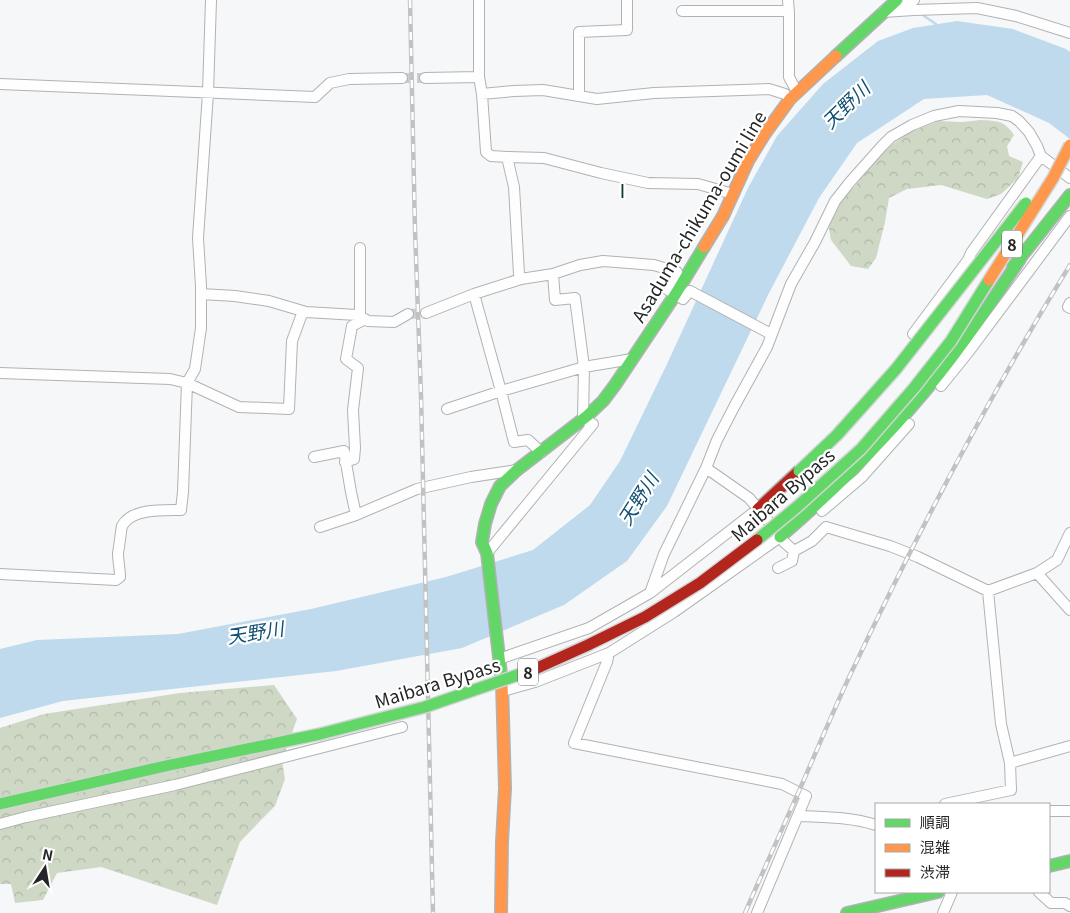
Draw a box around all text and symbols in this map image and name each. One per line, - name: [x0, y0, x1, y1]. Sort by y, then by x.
- water label: 天野川: [815, 73, 876, 134]
- street label: Asaduma-chikuma-oumi line: [624, 105, 772, 326]
- district label: I: [620, 175, 626, 204]
- road number: 8: [1002, 230, 1022, 258]
- street label: Maibara Bypass: [724, 442, 840, 546]
- water label: 天野川: [610, 465, 665, 529]
- water label: 天野川: [225, 613, 287, 649]
- street label: Maibara Bypass: [371, 651, 503, 713]
- road number: 8: [518, 659, 538, 686]
- legend: [875, 803, 1050, 893]
- text: 順調: [920, 811, 950, 832]
- text: 混雑: [920, 836, 950, 857]
- north arrow: [20, 843, 70, 893]
- text: N: [41, 843, 55, 865]
- text: 渋滞: [920, 861, 950, 882]

